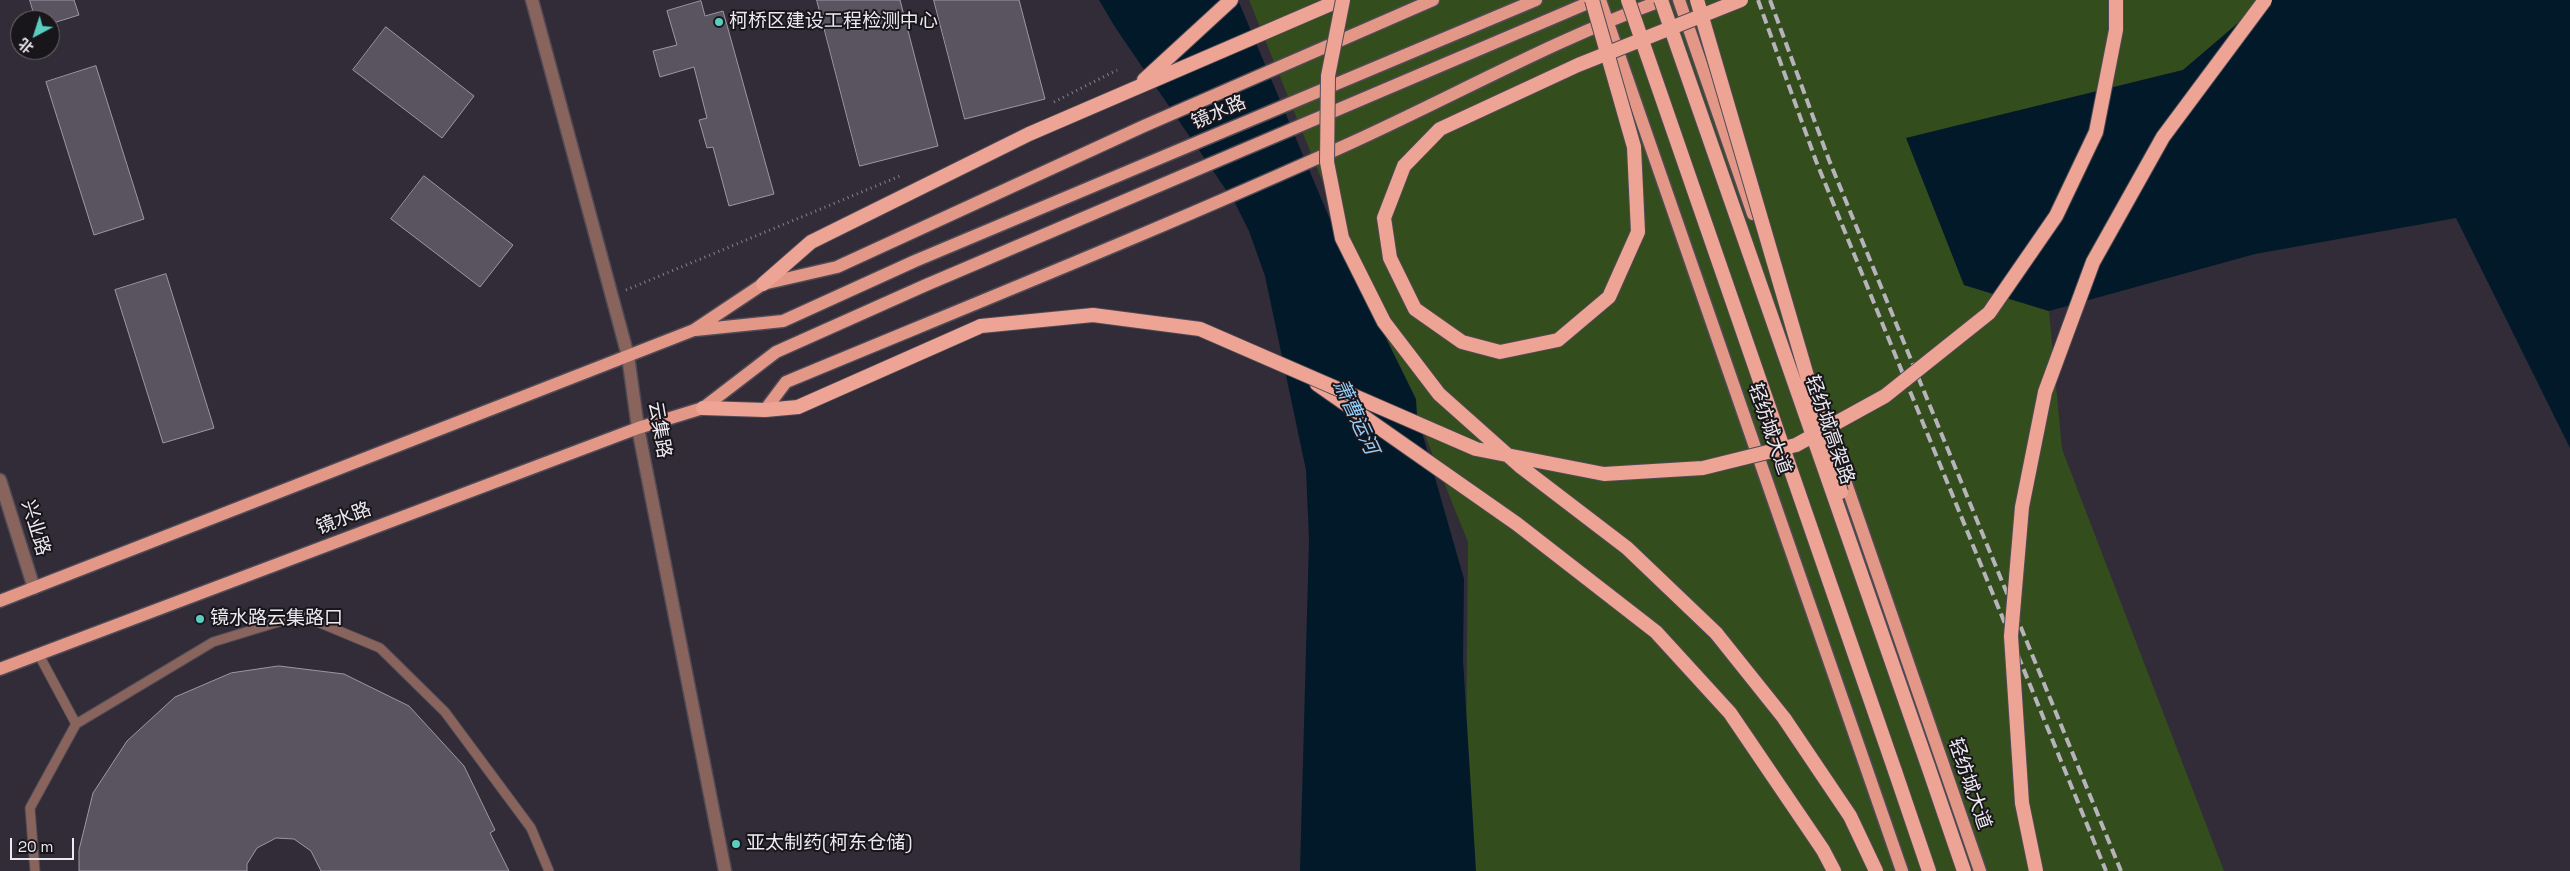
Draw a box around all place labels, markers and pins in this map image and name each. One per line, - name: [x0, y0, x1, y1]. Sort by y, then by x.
- place label: 柯桥区建设工程检测中心: [729, 11, 938, 33]
- marker: 柯桥区建设工程检测中心: [713, 16, 725, 28]
- place label: 镜水路云集路口: [210, 608, 343, 630]
- marker: 镜水路云集路口: [194, 613, 206, 625]
- place label: 亚太制药(柯东仓储): [746, 833, 912, 855]
- marker: 亚太制药(柯东仓储): [730, 838, 742, 850]

